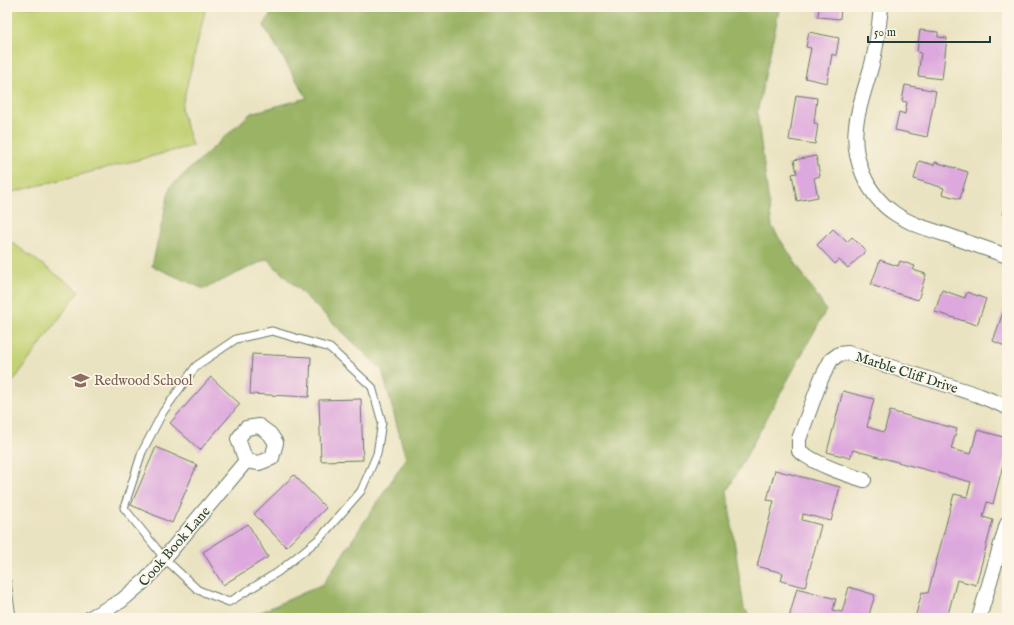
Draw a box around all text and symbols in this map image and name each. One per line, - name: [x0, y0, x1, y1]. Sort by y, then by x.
- scale bar: [868, 18, 990, 44]
- text: 50 m: [874, 25, 896, 40]
- street label: Marble Cliff Drive: [853, 348, 961, 398]
- school or university icon: Redwood School: [71, 370, 91, 390]
- place label: Redwood School: [94, 372, 193, 390]
- street label: Cook Book Lane: [135, 502, 215, 590]

